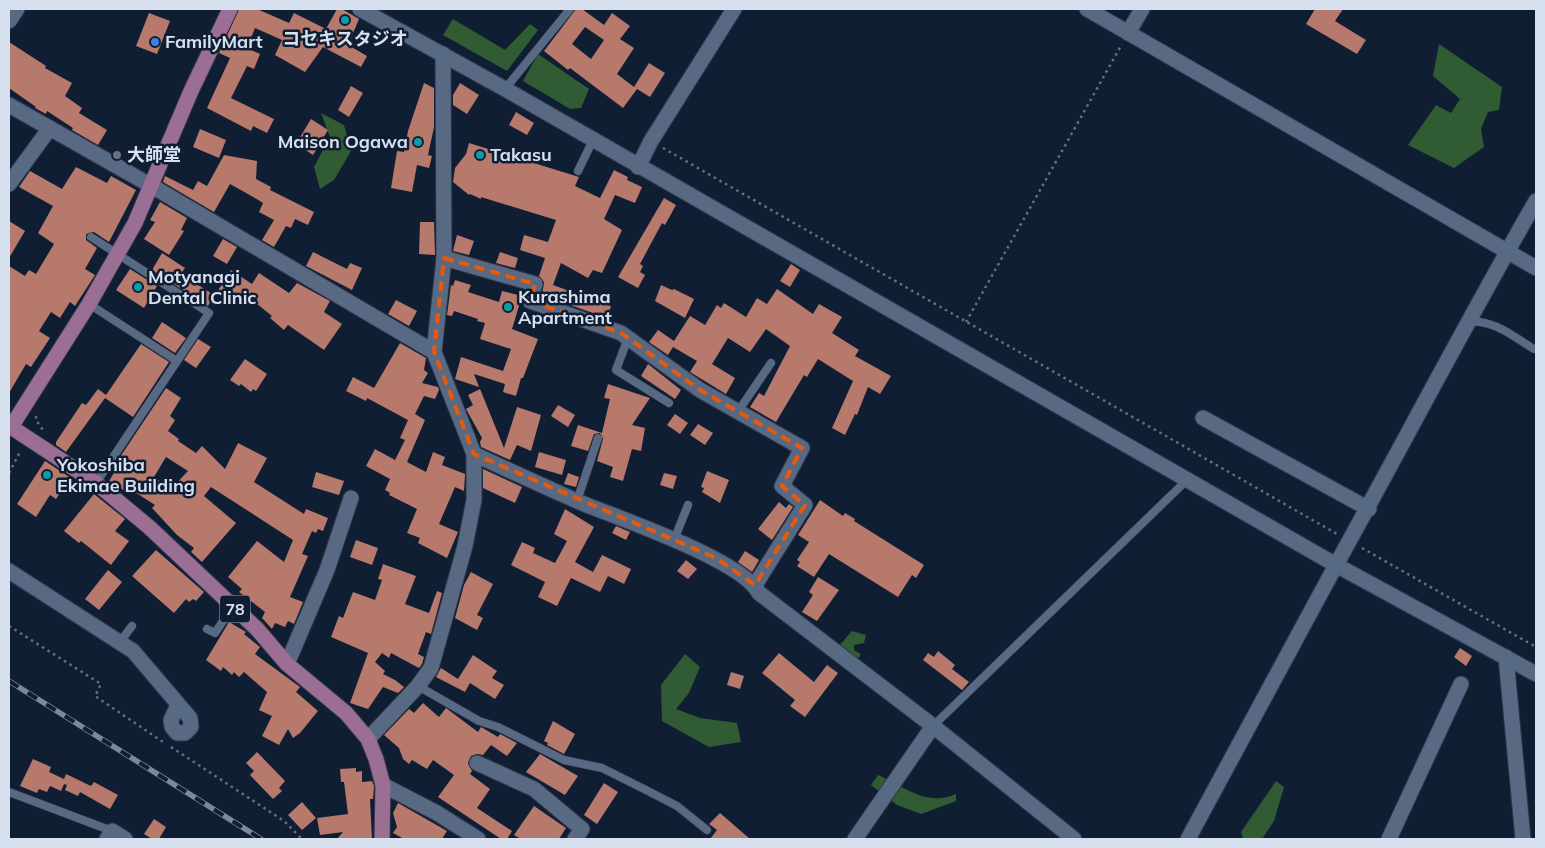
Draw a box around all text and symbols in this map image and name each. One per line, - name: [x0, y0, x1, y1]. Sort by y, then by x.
- marker: コセキスタジオ: [339, 14, 351, 26]
- place label: コセキスタジオ: [282, 27, 408, 50]
- place label: FamilyMart: [165, 30, 263, 53]
- marker: FamilyMart: [149, 36, 161, 48]
- place label: Maison Ogawa: [278, 130, 408, 153]
- marker: Maison Ogawa: [412, 136, 424, 148]
- place label: 大師堂: [127, 143, 181, 166]
- place label: Takasu: [490, 143, 552, 166]
- marker: 大師堂: [111, 149, 123, 161]
- marker: Takasu: [474, 149, 486, 161]
- place label: Motyanagi Dental Clinic: [148, 265, 256, 309]
- marker: Motyanagi Dental Clinic: [132, 281, 144, 293]
- place label: Kurashima Apartment: [518, 285, 612, 329]
- marker: Kurashima Apartment: [502, 301, 514, 313]
- place label: Yokoshiba Ekimae Building: [56, 453, 195, 497]
- marker: Yokoshiba Ekimae Building: [41, 469, 53, 481]
- road number: 78: [220, 596, 250, 622]

